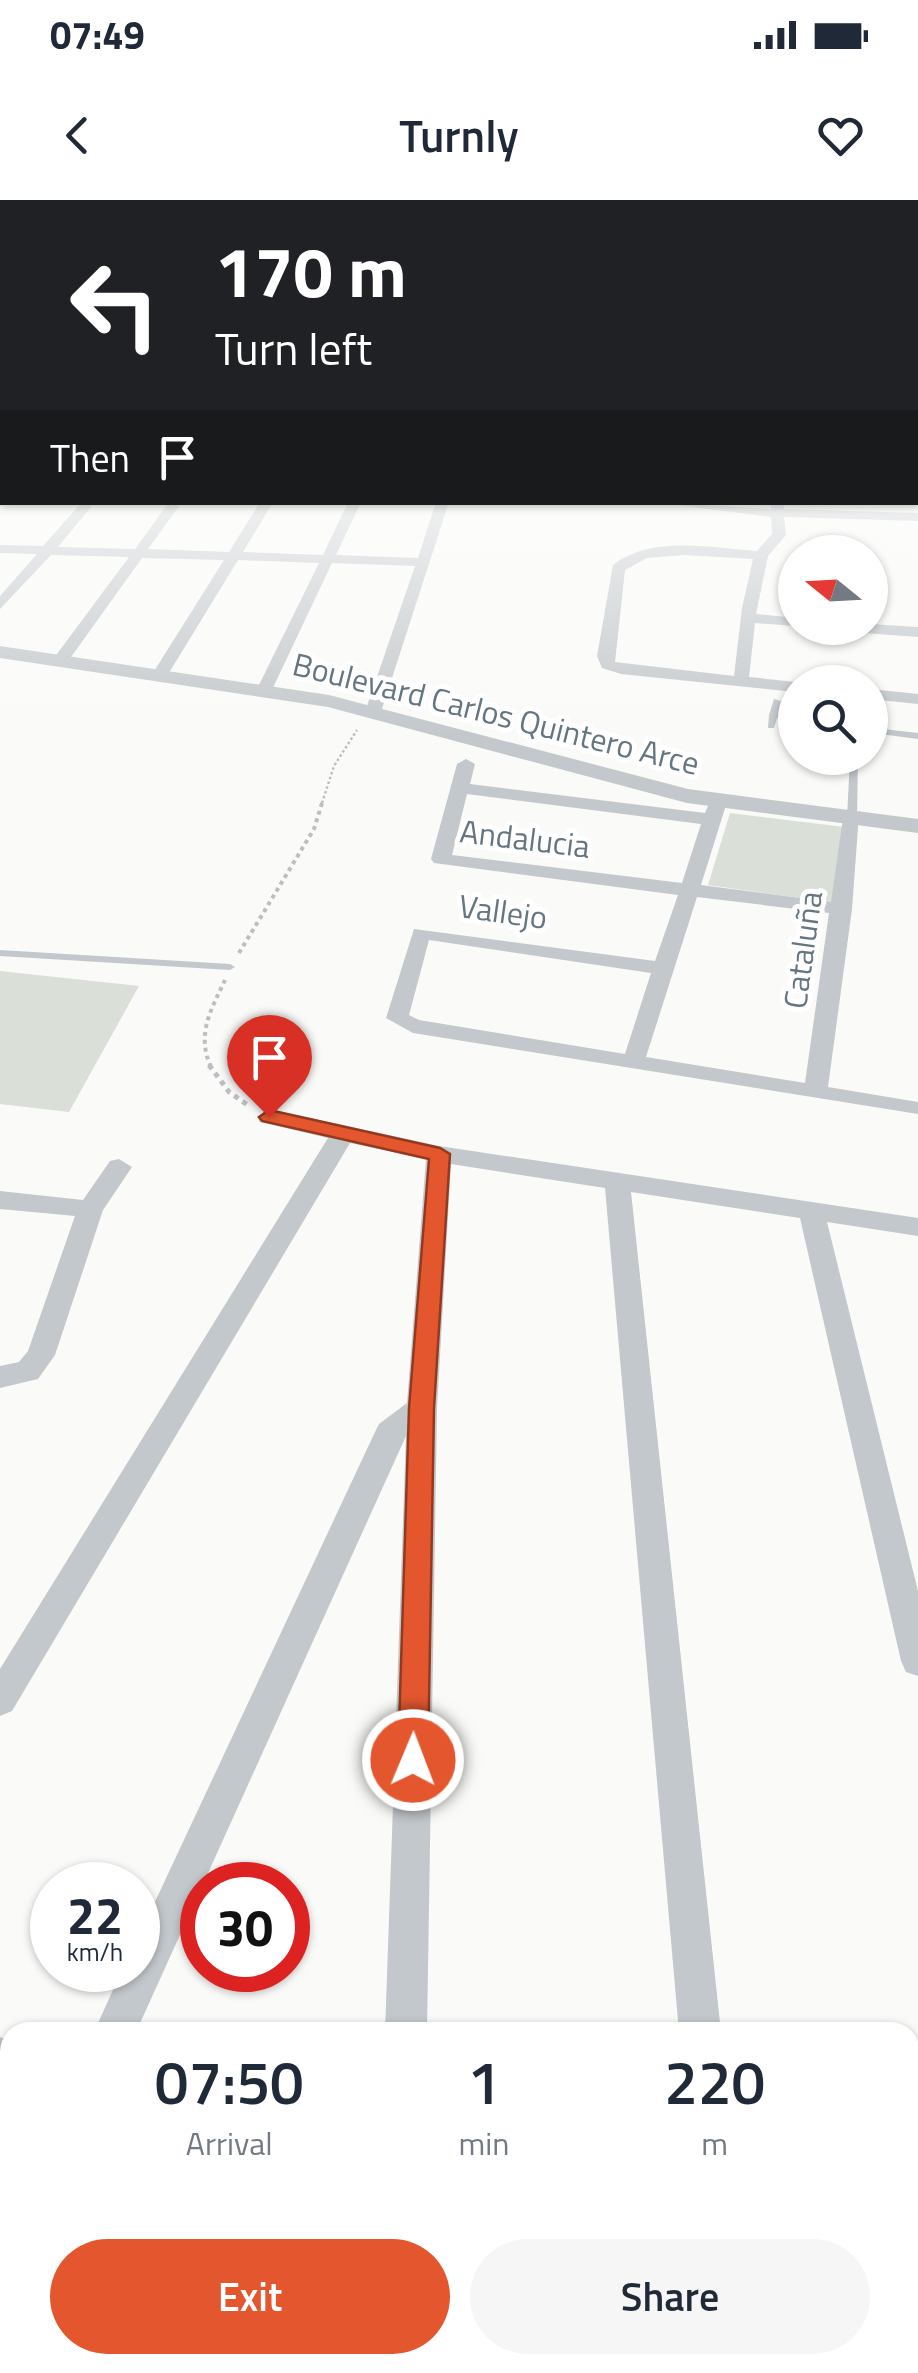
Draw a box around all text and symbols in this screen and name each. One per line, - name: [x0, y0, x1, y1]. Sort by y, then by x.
- text: 07:49: [50, 6, 145, 64]
- text: Turnly: [399, 101, 519, 169]
- icon: back: [50, 108, 105, 163]
- icon: heart: [813, 108, 868, 163]
- text: 170 m: [215, 218, 407, 324]
- icon: left: [50, 240, 180, 370]
- text: Turn left: [215, 314, 372, 382]
- text: Then: [50, 429, 130, 487]
- icon: arrive: [150, 430, 205, 485]
- north arrow: [778, 535, 888, 645]
- map controls: [778, 535, 888, 775]
- street label: Boulevard Carlos Quintero Arce: [288, 639, 705, 787]
- button: search: [778, 665, 888, 775]
- street label: Andalucia: [457, 806, 593, 870]
- street label: Vallejo: [456, 881, 550, 941]
- street label: Cataluña: [770, 888, 834, 1012]
- pin: [227, 1015, 312, 1118]
- icon: arrive: [242, 1030, 297, 1085]
- position arrow: [361, 1708, 465, 1812]
- speed limit sign: 30: [180, 1862, 310, 1992]
- text: 22: [67, 1877, 123, 1953]
- text: km/h: [67, 1933, 123, 1971]
- text: 07:50: [155, 2036, 304, 2127]
- text: 1: [467, 2036, 501, 2127]
- text: 220: [664, 2036, 765, 2127]
- text: Arrival: [186, 2119, 273, 2167]
- text: min: [458, 2119, 509, 2167]
- text: m: [701, 2119, 728, 2167]
- button: Exit: [50, 2239, 450, 2354]
- button: Share: [470, 2239, 870, 2354]

